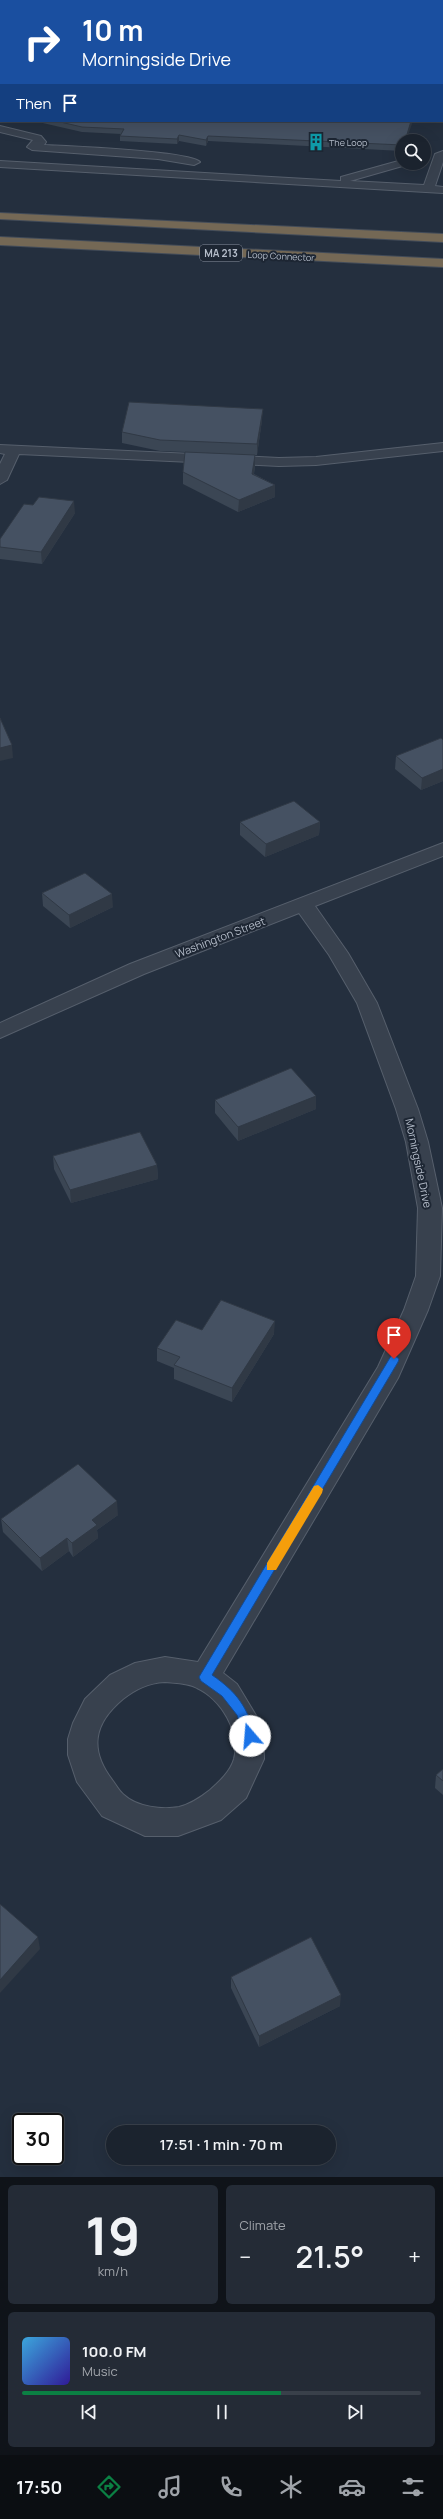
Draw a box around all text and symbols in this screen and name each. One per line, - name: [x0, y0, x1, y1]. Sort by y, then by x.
- text: 10 m: [82, 11, 143, 49]
- icon: right: [16, 16, 68, 68]
- text: Morningside Drive: [82, 47, 231, 71]
- icon: arrive: [59, 92, 81, 114]
- text: Then: [16, 93, 51, 114]
- building icon: The Loop: [306, 132, 326, 152]
- map controls: [395, 134, 431, 170]
- button: search: [395, 134, 431, 170]
- place label: The Loop: [329, 136, 367, 149]
- road number: MA 213: [200, 245, 242, 261]
- street label: Loop Connector: [247, 248, 316, 264]
- street label: Washington Street: [173, 913, 267, 961]
- street label: Morningside Drive: [402, 1117, 436, 1210]
- pin: [377, 1318, 411, 1359]
- icon: arrive: [383, 1324, 405, 1346]
- position arrow: [229, 1715, 271, 1757]
- speed limit sign: 30: [12, 2113, 64, 2165]
- text: 17:51 · 1 min · 70 m: [159, 2134, 283, 2155]
- text: 19: [85, 2200, 140, 2271]
- text: Climate: [240, 2216, 286, 2234]
- text: 21.5°: [296, 2236, 364, 2277]
- text: −: [240, 2242, 251, 2272]
- text: +: [408, 2242, 421, 2272]
- text: km/h: [98, 2262, 128, 2280]
- text: 100.0 FM: [82, 2341, 146, 2362]
- text: Music: [82, 2362, 118, 2380]
- icon: previous: [78, 2401, 100, 2423]
- icon: pause: [211, 2401, 233, 2423]
- icon: next: [344, 2401, 366, 2423]
- icon: directions: [95, 2473, 123, 2501]
- icon: music: [156, 2473, 184, 2501]
- icon: phone: [217, 2473, 245, 2501]
- icon: climate: [277, 2473, 305, 2501]
- icon: car: [338, 2473, 366, 2501]
- icon: filters: [399, 2473, 427, 2501]
- text: 17:50: [16, 2475, 62, 2499]

